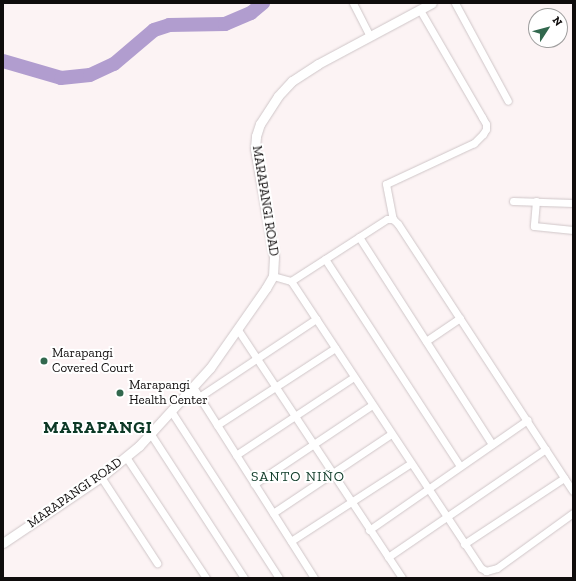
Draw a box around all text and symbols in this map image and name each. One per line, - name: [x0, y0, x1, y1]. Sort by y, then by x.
- north arrow: [528, 8, 568, 48]
- text: N: [550, 14, 565, 28]
- street label: MARAPANGI ROAD: [249, 145, 281, 257]
- place label: Marapangi Covered Court: [52, 346, 134, 377]
- marker: Marapangi Covered Court: [39, 356, 49, 366]
- place label: Marapangi Health Center: [129, 378, 208, 409]
- marker: Marapangi Health Center: [114, 387, 126, 399]
- district label: MARAPANGI: [43, 418, 153, 438]
- street label: MARAPANGI ROAD: [25, 455, 125, 531]
- district label: SANTO NIÑO: [251, 469, 345, 485]

